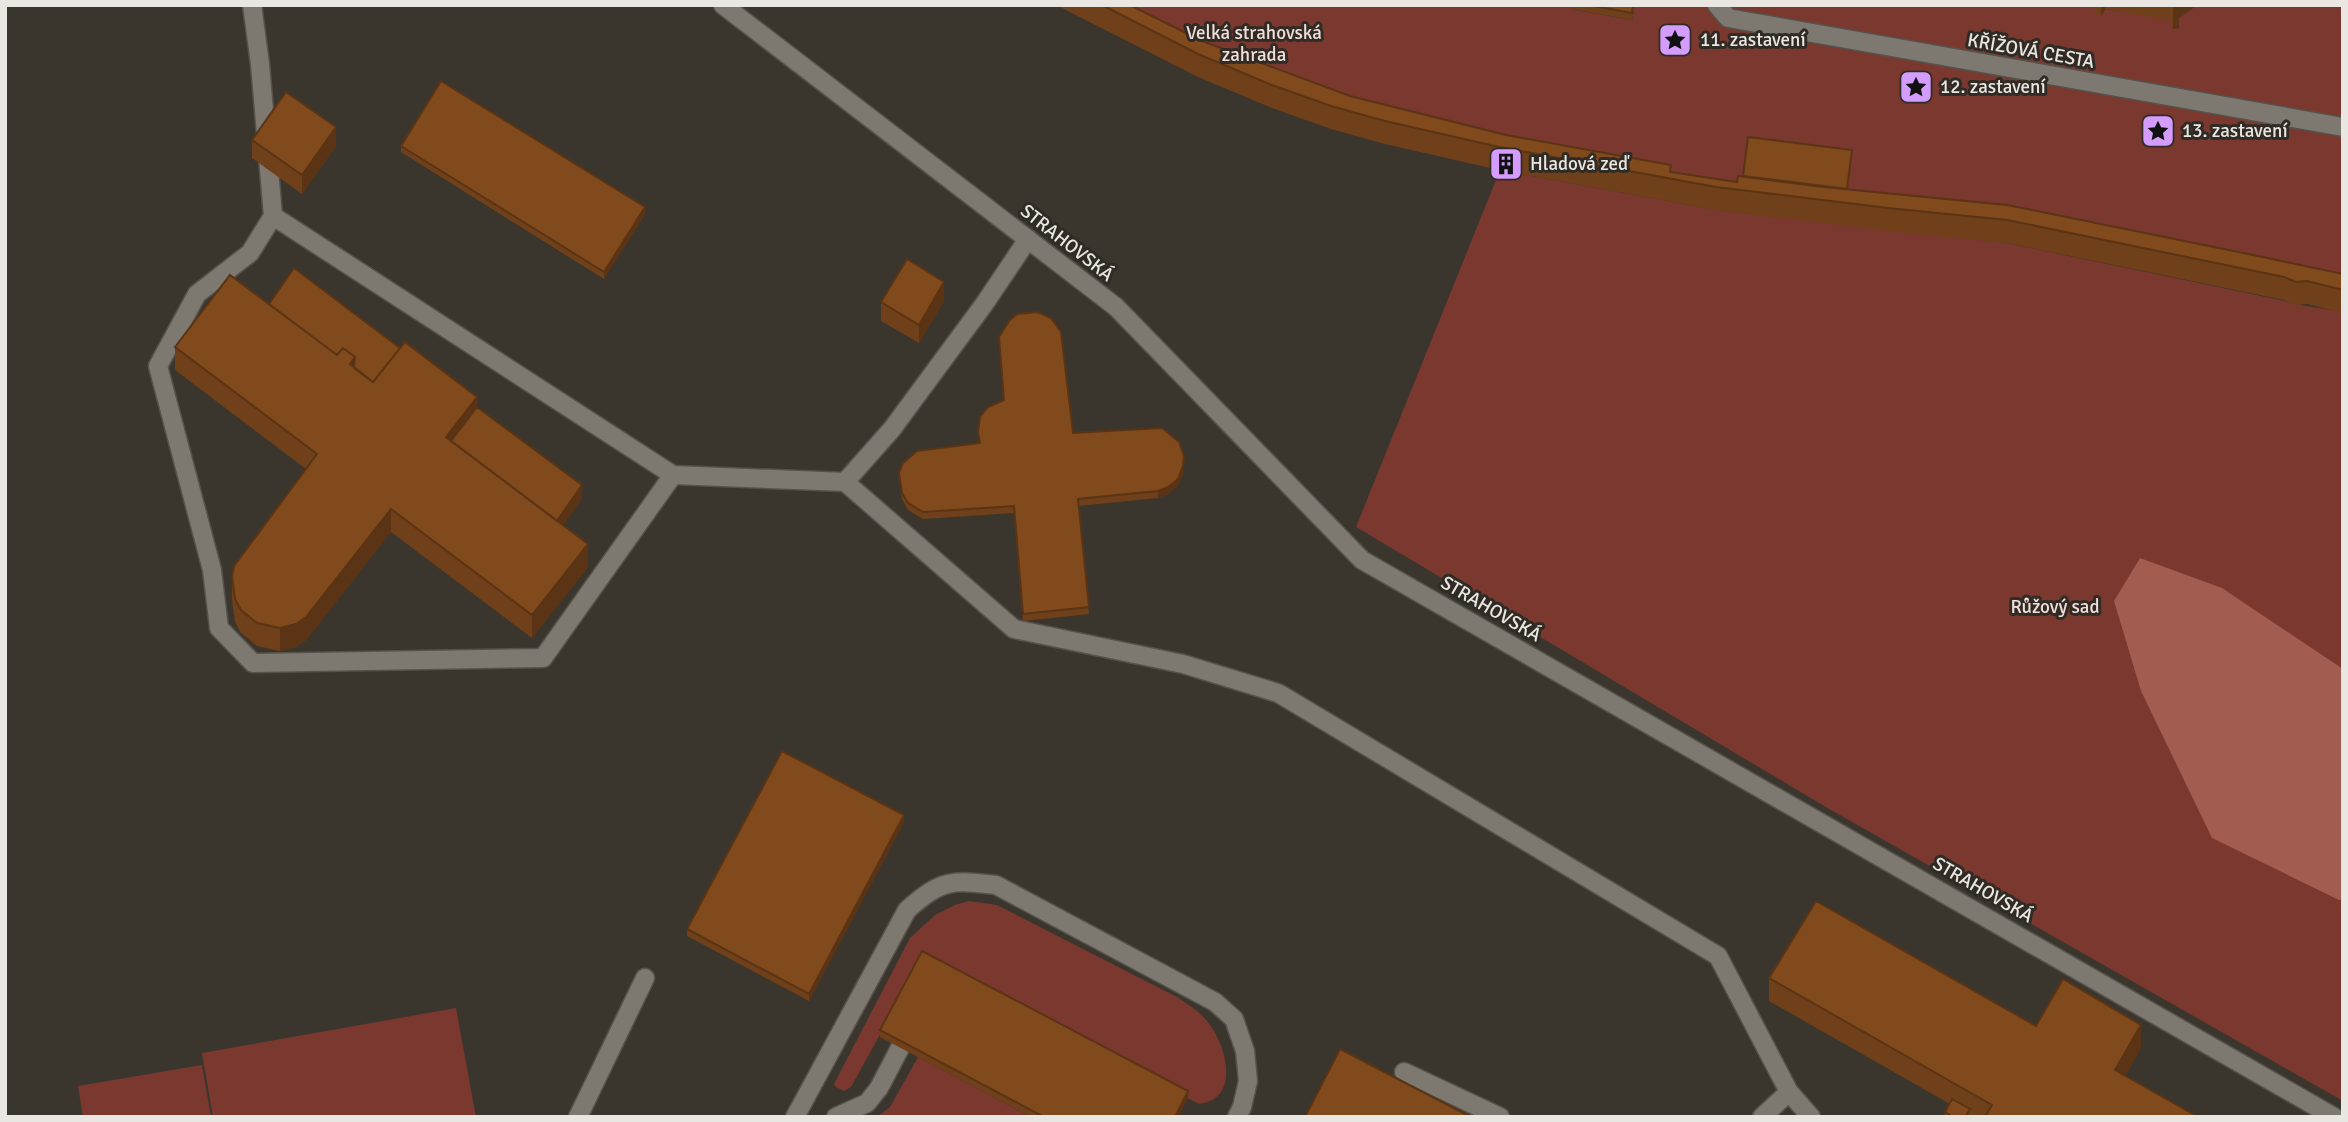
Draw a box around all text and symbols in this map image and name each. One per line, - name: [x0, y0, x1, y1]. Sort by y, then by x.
- park label: Velká strahovská zahrada: [1186, 21, 1322, 67]
- place icon: 11. zastavení: [1656, 21, 1694, 59]
- place label: 11. zastavení: [1700, 28, 1806, 52]
- street label: KŘÍŽOVÁ CESTA: [1966, 28, 2097, 74]
- place icon: 12. zastavení: [1897, 68, 1935, 106]
- place label: 12. zastavení: [1940, 75, 2046, 99]
- place icon: 13. zastavení: [2139, 112, 2177, 150]
- place label: 13. zastavení: [2182, 119, 2288, 143]
- building icon: Hladová zeď: [1487, 145, 1525, 183]
- place label: Hladová zeď: [1530, 152, 1630, 176]
- street label: STRAHOVSKÁ: [1016, 199, 1119, 287]
- street label: STRAHOVSKÁ: [1437, 571, 1546, 648]
- park label: Růžový sad: [2011, 595, 2099, 619]
- street label: STRAHOVSKÁ: [1929, 852, 2038, 929]

